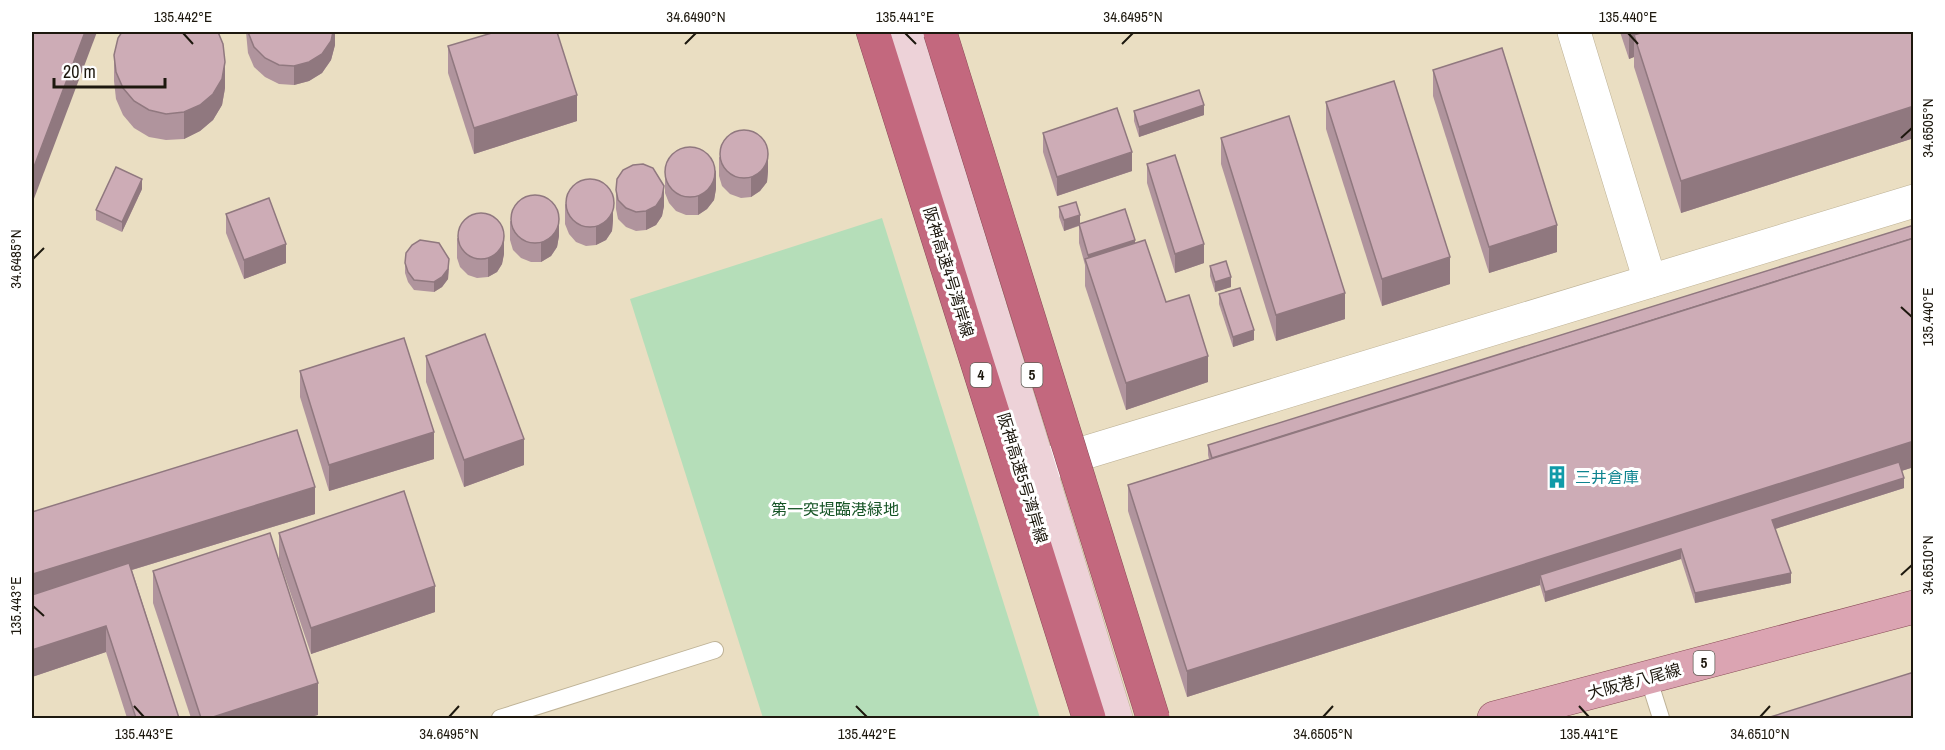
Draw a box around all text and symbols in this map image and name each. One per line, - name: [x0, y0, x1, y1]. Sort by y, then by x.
- text: 135.442°E: [154, 6, 212, 27]
- text: 34.6490°N: [666, 6, 726, 27]
- text: 135.441°E: [876, 6, 934, 27]
- text: 34.6495°N: [1103, 6, 1163, 27]
- text: 135.440°E: [1599, 6, 1657, 27]
- scale bar: [54, 51, 165, 89]
- text: 20 m: [63, 59, 96, 84]
- text: 34.6505°N: [1917, 98, 1938, 158]
- street label: 阪神高速4号湾岸線: [919, 204, 979, 340]
- text: 34.6485°N: [5, 229, 26, 289]
- text: 135.440°E: [1917, 288, 1938, 346]
- road number: 4: [970, 363, 992, 387]
- road number: 5: [1022, 363, 1042, 387]
- street label: 阪神高速5号湾岸線: [993, 410, 1053, 546]
- building icon: 三井倉庫: [1544, 464, 1570, 490]
- place label: 三井倉庫: [1575, 466, 1639, 488]
- park label: 第一突堤臨港緑地: [771, 498, 899, 520]
- text: 34.6510°N: [1917, 535, 1938, 595]
- text: 135.443°E: [5, 577, 26, 635]
- road number: 5: [1694, 651, 1714, 675]
- street label: 大阪港八尾線: [1585, 658, 1683, 704]
- text: 135.443°E: [115, 723, 173, 744]
- text: 34.6495°N: [419, 723, 479, 744]
- text: 135.442°E: [838, 723, 896, 744]
- text: 34.6505°N: [1293, 723, 1353, 744]
- text: 135.441°E: [1560, 723, 1618, 744]
- text: 34.6510°N: [1730, 723, 1790, 744]

